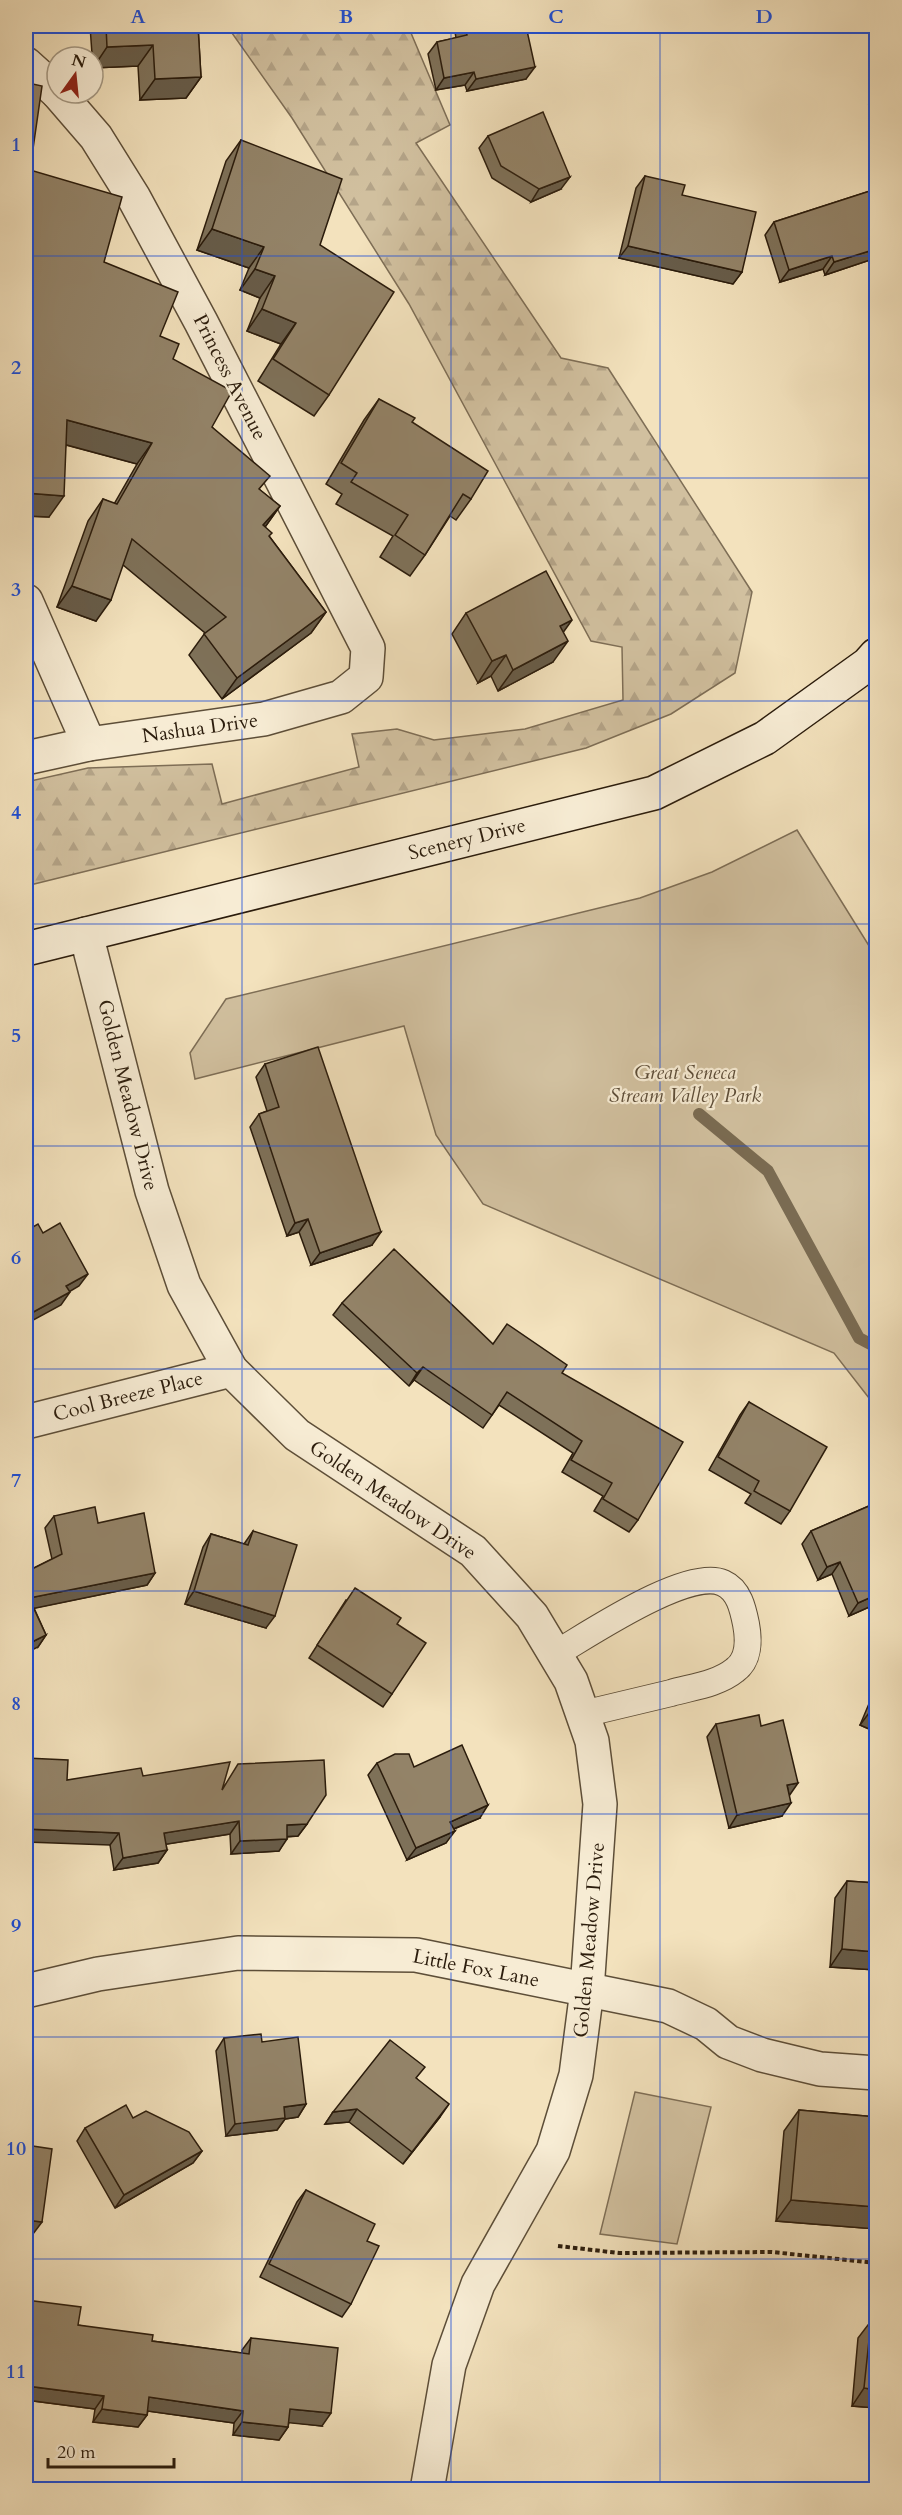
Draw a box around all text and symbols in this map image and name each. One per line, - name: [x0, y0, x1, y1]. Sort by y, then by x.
- text: A: [130, 3, 146, 30]
- text: B: [339, 3, 353, 30]
- text: C: [548, 3, 564, 30]
- text: D: [755, 3, 773, 30]
- north arrow: [45, 45, 105, 105]
- text: N: [69, 49, 88, 74]
- text: 1: [11, 131, 21, 158]
- street label: Princess Avenue: [187, 309, 273, 445]
- text: 2: [11, 354, 21, 381]
- text: 3: [11, 576, 21, 603]
- street label: Nashua Drive: [140, 707, 260, 749]
- text: 4: [11, 799, 21, 826]
- street label: Scenery Drive: [405, 811, 529, 867]
- street label: Golden Meadow Drive: [91, 997, 165, 1193]
- text: 5: [11, 1022, 21, 1049]
- park label: Great Seneca Stream Valley Park: [609, 1059, 761, 1109]
- text: 6: [11, 1244, 21, 1271]
- street label: Cool Breeze Place: [50, 1364, 206, 1428]
- street label: Golden Meadow Drive: [304, 1434, 482, 1566]
- text: 7: [11, 1467, 21, 1494]
- text: 8: [11, 1690, 21, 1717]
- street label: Golden Meadow Drive: [567, 1841, 611, 2039]
- text: 9: [11, 1912, 21, 1939]
- street label: Little Fox Lane: [410, 1942, 542, 1994]
- text: 10: [6, 2135, 26, 2162]
- text: 11: [6, 2358, 26, 2385]
- scale bar: [48, 2431, 174, 2469]
- text: 20 m: [57, 2440, 96, 2465]

